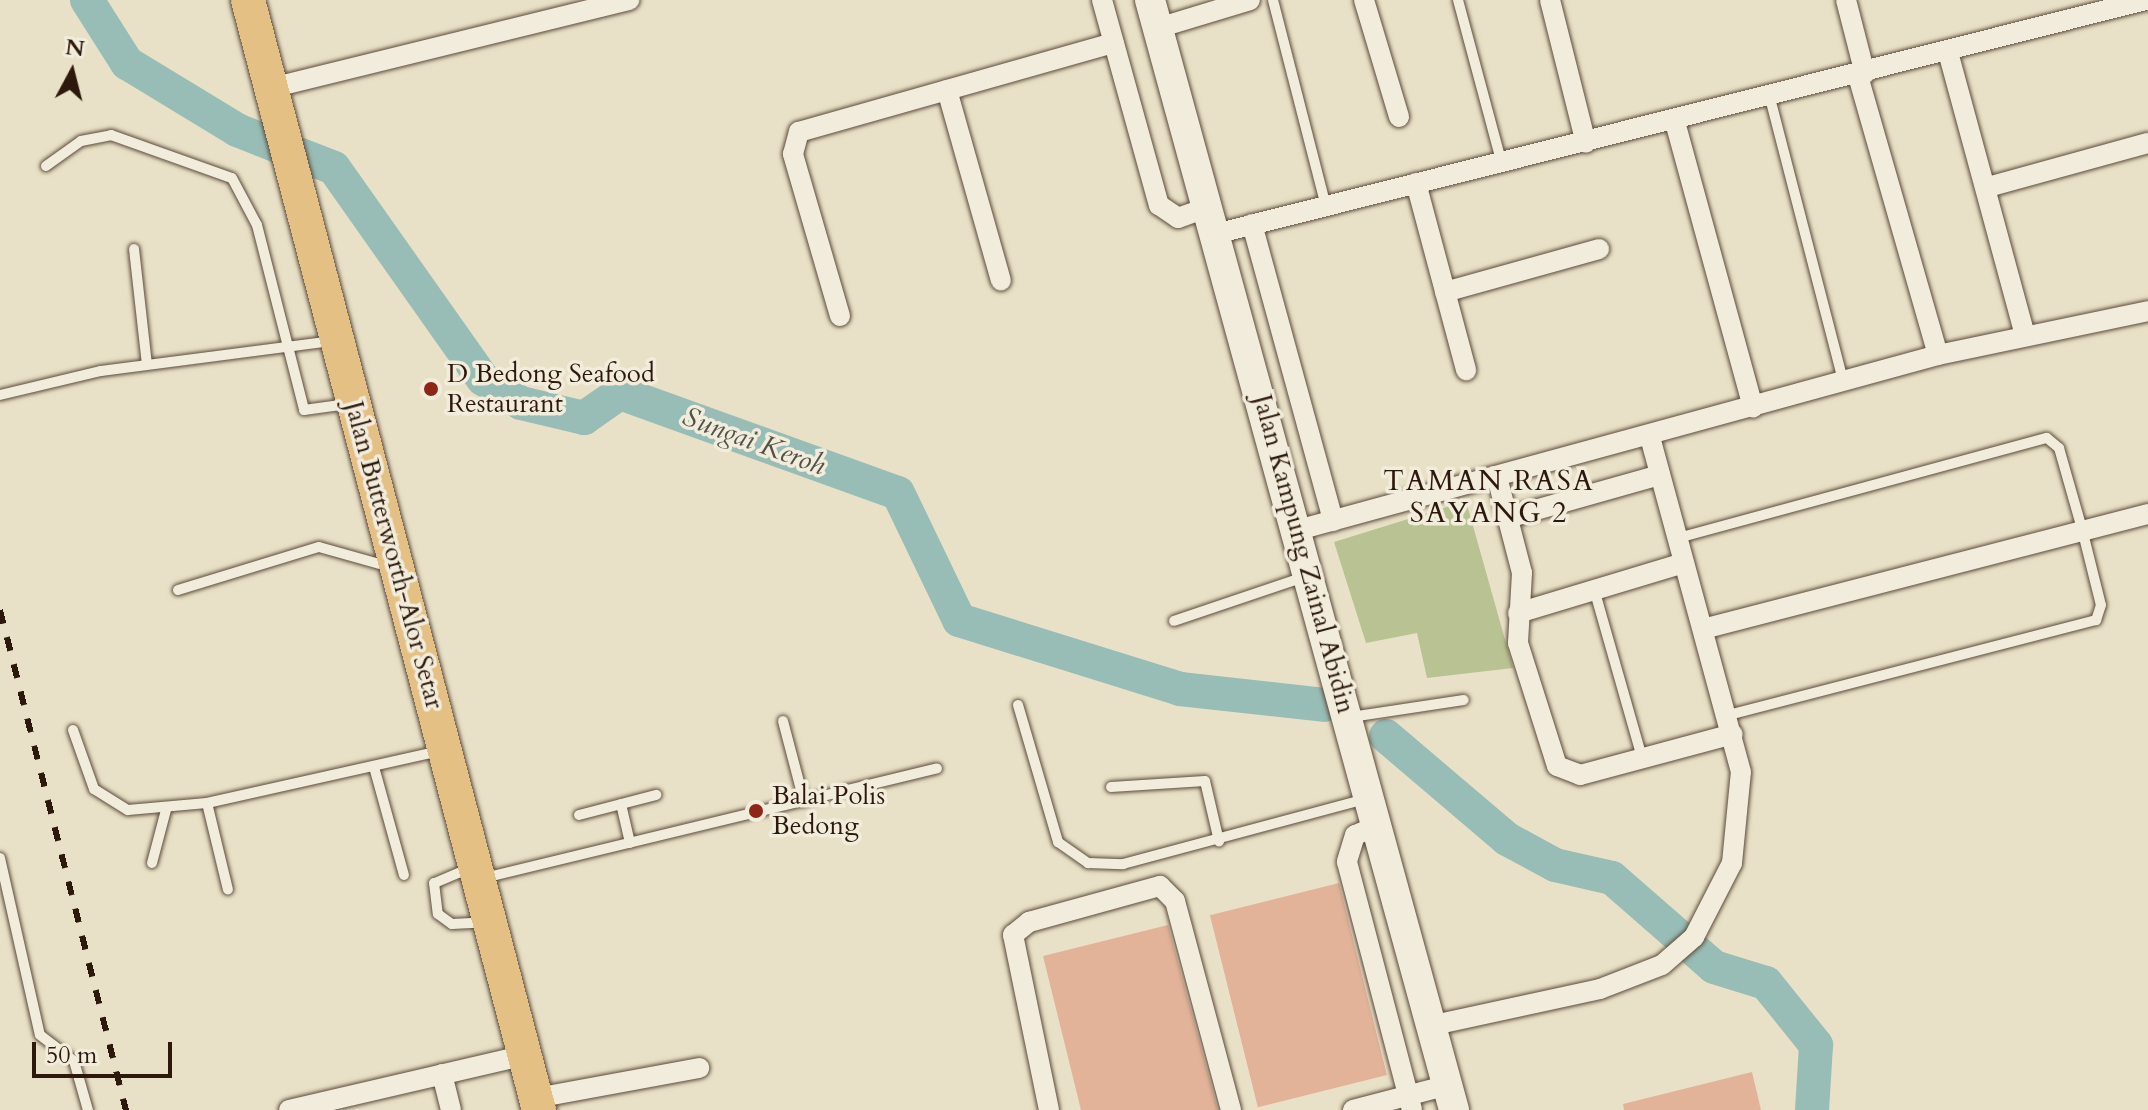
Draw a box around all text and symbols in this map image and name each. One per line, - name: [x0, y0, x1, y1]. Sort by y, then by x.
- north arrow: [32, 32, 112, 112]
- text: N: [64, 32, 86, 64]
- place label: D Bedong Seafood Restaurant: [447, 358, 655, 420]
- marker: D Bedong Seafood Restaurant: [422, 380, 440, 398]
- street label: Jalan Kampung Zainal Abidin: [1246, 391, 1362, 717]
- street label: Jalan Butterworth-Alor Setar: [338, 398, 450, 712]
- water label: Sungai Keroh: [678, 400, 830, 482]
- district label: TAMAN RASA SAYANG 2: [1383, 464, 1595, 530]
- place label: Balai Polis Bedong: [772, 780, 885, 842]
- marker: Balai Polis Bedong: [747, 802, 765, 820]
- scale bar: [36, 1026, 176, 1076]
- text: 50 m: [46, 1039, 97, 1072]

